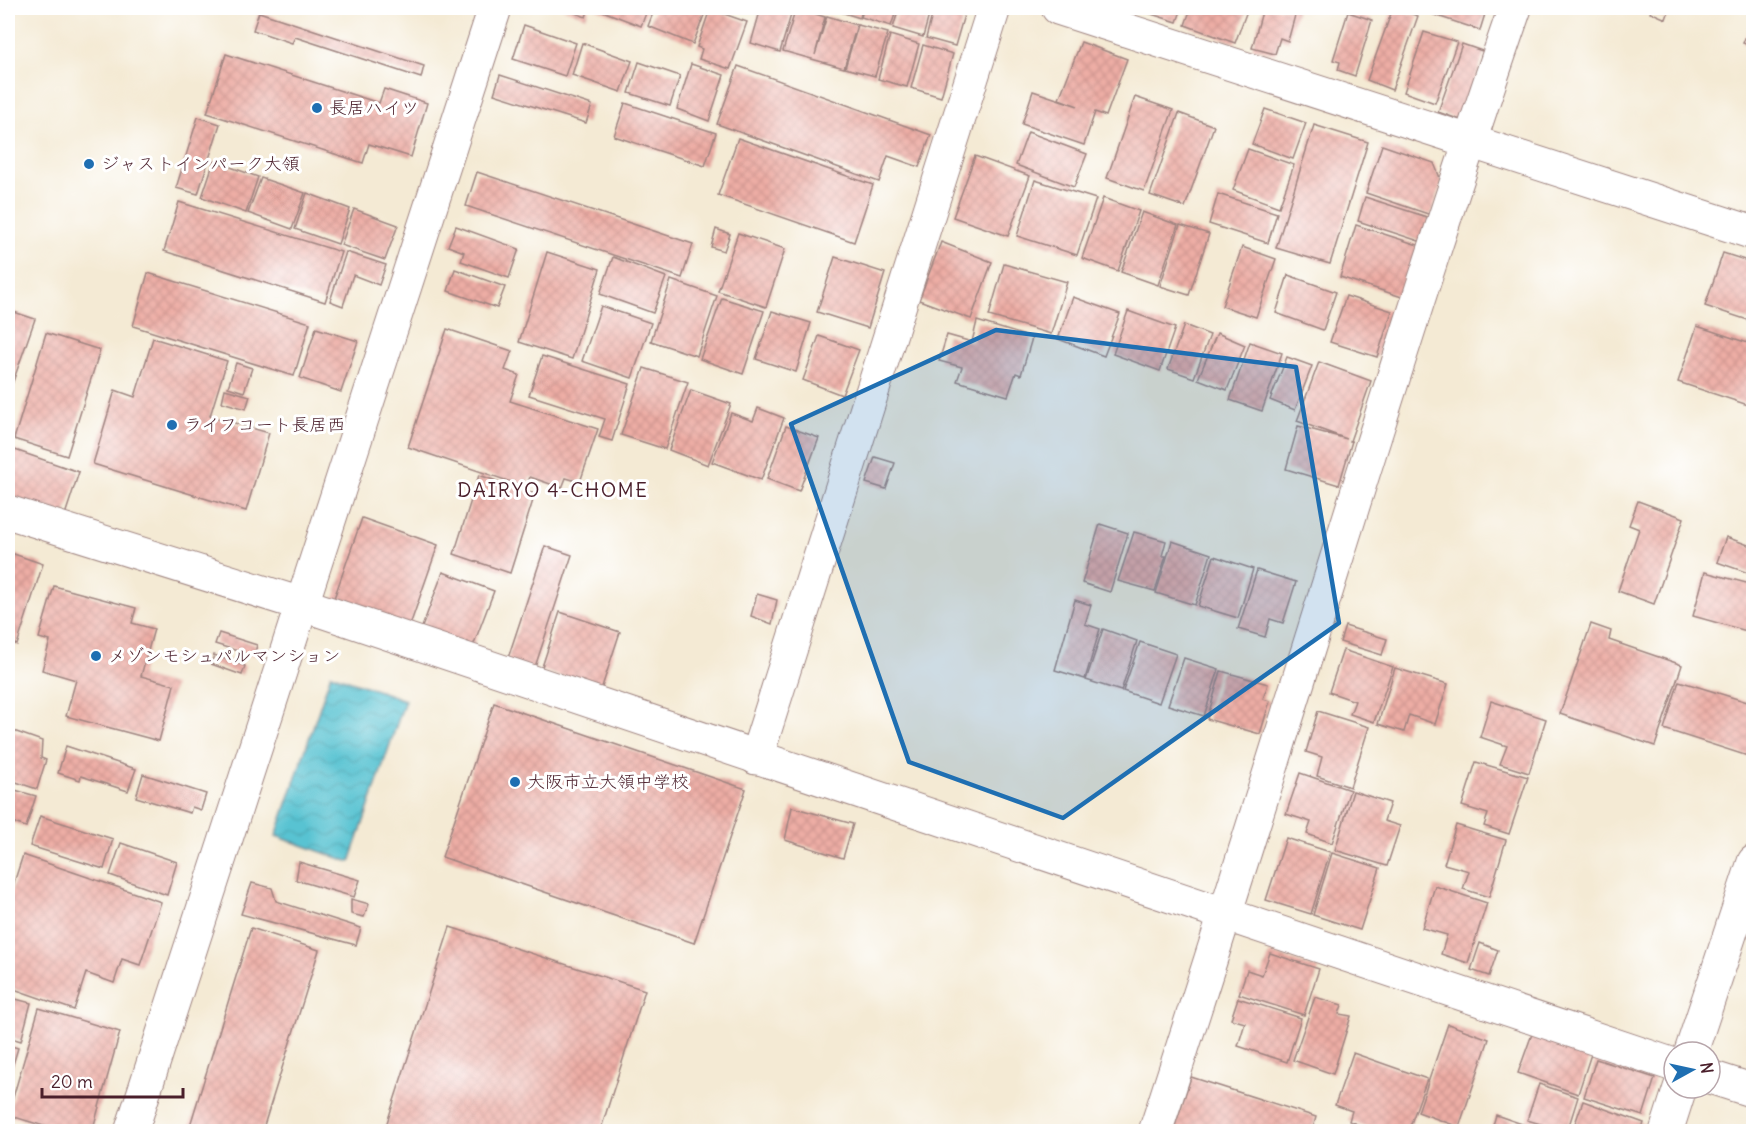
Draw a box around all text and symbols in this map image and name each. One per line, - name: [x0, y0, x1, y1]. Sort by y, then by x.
- place label: 長居ハイツ: [329, 96, 419, 119]
- marker: 長居ハイツ: [310, 101, 324, 115]
- place label: ジャストインパーク大領: [101, 152, 300, 175]
- marker: ジャストインパーク大領: [82, 157, 96, 171]
- place label: ライフコート長居西: [184, 413, 345, 436]
- marker: ライフコート長居西: [165, 418, 179, 432]
- district label: DAIRYO 4-CHOME: [457, 477, 649, 502]
- place label: メゾンモシュパルマンション: [108, 644, 341, 667]
- marker: メゾンモシュパルマンション: [89, 649, 103, 663]
- place label: 大阪市立大領中学校: [527, 770, 689, 793]
- marker: 大阪市立大領中学校: [508, 775, 522, 789]
- north arrow: [1662, 1040, 1722, 1100]
- scale bar: [42, 1061, 183, 1099]
- text: N: [1696, 1061, 1718, 1075]
- text: 20 m: [51, 1070, 93, 1093]

